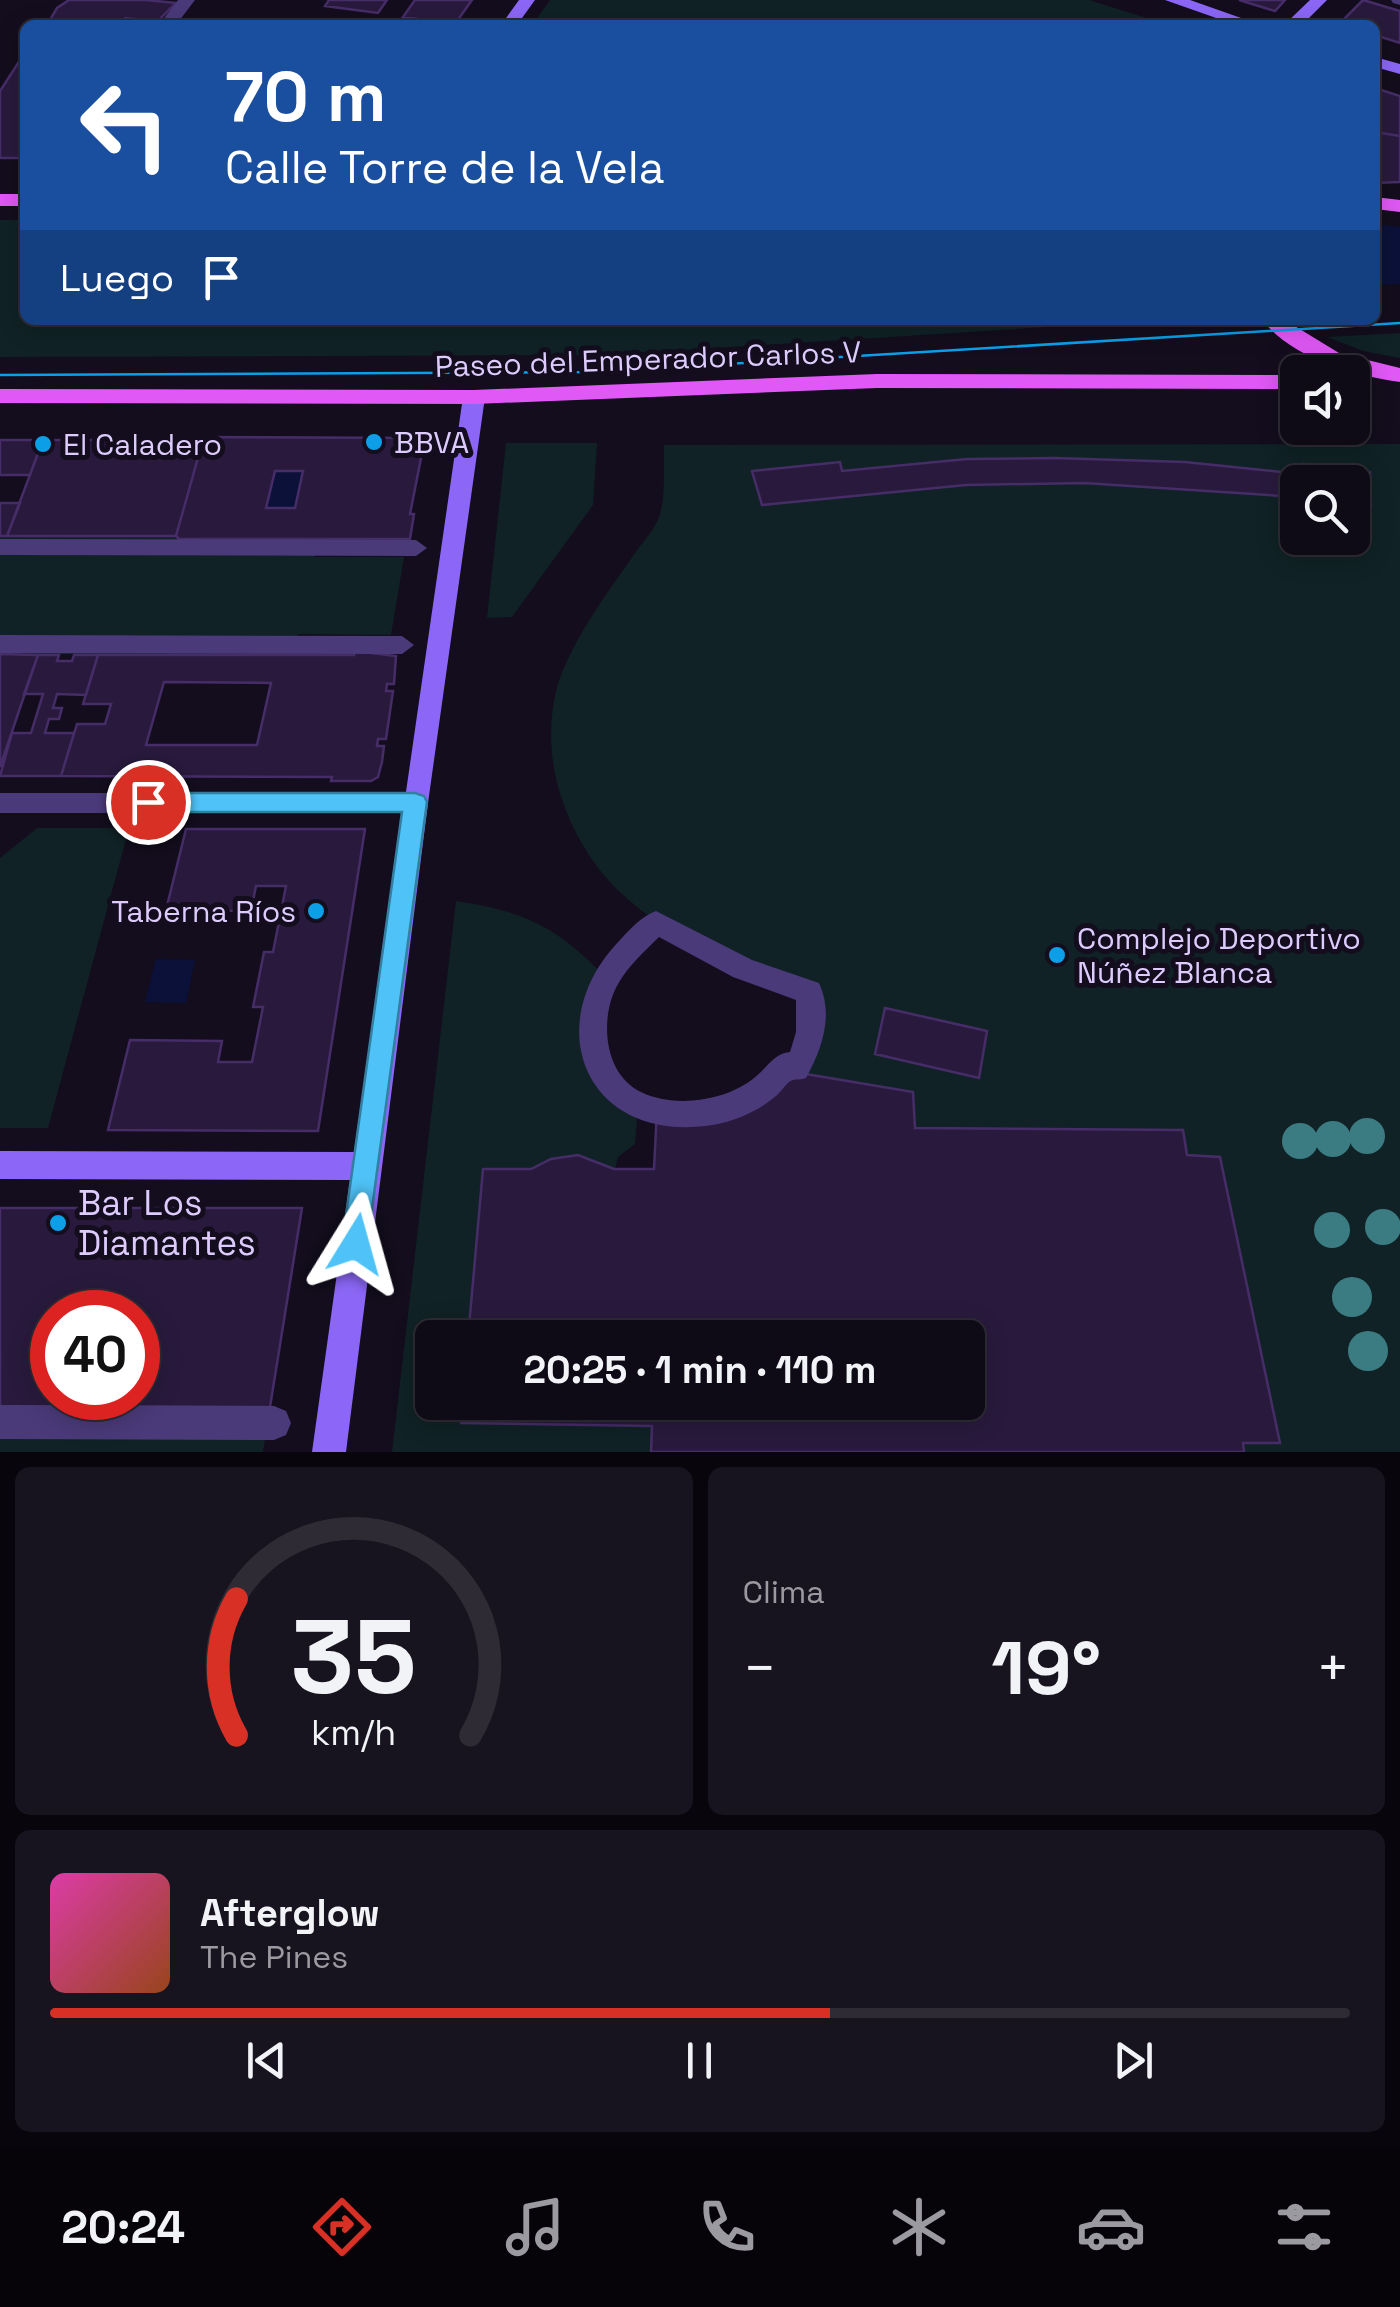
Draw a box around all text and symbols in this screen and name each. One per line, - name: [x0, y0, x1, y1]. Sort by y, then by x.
- text: 70 m: [225, 52, 386, 141]
- icon: left: [60, 60, 190, 190]
- text: Calle Torre de la Vela: [225, 139, 665, 196]
- icon: arrive: [194, 250, 249, 305]
- text: Luego: [60, 254, 174, 302]
- street label: Paseo del Emperador Carlos V: [434, 332, 862, 386]
- map controls: [1280, 355, 1370, 555]
- button: sound: [1280, 355, 1370, 445]
- place label: BBVA: [394, 423, 469, 462]
- place label: El Caladero: [63, 425, 222, 464]
- marker: BBVA: [363, 431, 385, 453]
- marker: El Caladero: [32, 433, 54, 455]
- button: search: [1280, 465, 1370, 555]
- pin: [106, 760, 191, 845]
- icon: arrive: [121, 775, 176, 830]
- place label: Taberna Ríos: [111, 892, 296, 931]
- marker: Taberna Ríos: [305, 900, 327, 922]
- place label: Complejo Deportivo Núñez Blanca: [1077, 919, 1361, 992]
- marker: Complejo Deportivo Núñez Blanca: [1046, 944, 1068, 966]
- place label: Bar Los Diamantes: [78, 1181, 256, 1265]
- position arrow: [304, 1192, 408, 1296]
- marker: Bar Los Diamantes: [47, 1212, 69, 1234]
- speed limit sign: 40: [30, 1290, 160, 1420]
- text: 20:25 · 1 min · 110 m: [524, 1346, 876, 1394]
- text: Clima: [743, 1572, 825, 1612]
- text: 35: [291, 1591, 417, 1723]
- text: 19°: [991, 1620, 1101, 1716]
- text: −: [743, 1633, 777, 1703]
- text: +: [1316, 1633, 1350, 1703]
- text: km/h: [311, 1710, 396, 1755]
- text: Afterglow: [200, 1889, 380, 1937]
- text: The Pines: [200, 1937, 348, 1977]
- icon: previous: [239, 2033, 294, 2088]
- icon: pause: [672, 2033, 727, 2088]
- icon: next: [1106, 2033, 1161, 2088]
- icon: directions: [307, 2192, 377, 2262]
- icon: music: [500, 2192, 570, 2262]
- icon: phone: [692, 2192, 762, 2262]
- icon: climate: [884, 2192, 954, 2262]
- icon: car: [1076, 2192, 1146, 2262]
- icon: filters: [1269, 2192, 1339, 2262]
- text: 20:24: [61, 2199, 185, 2256]

